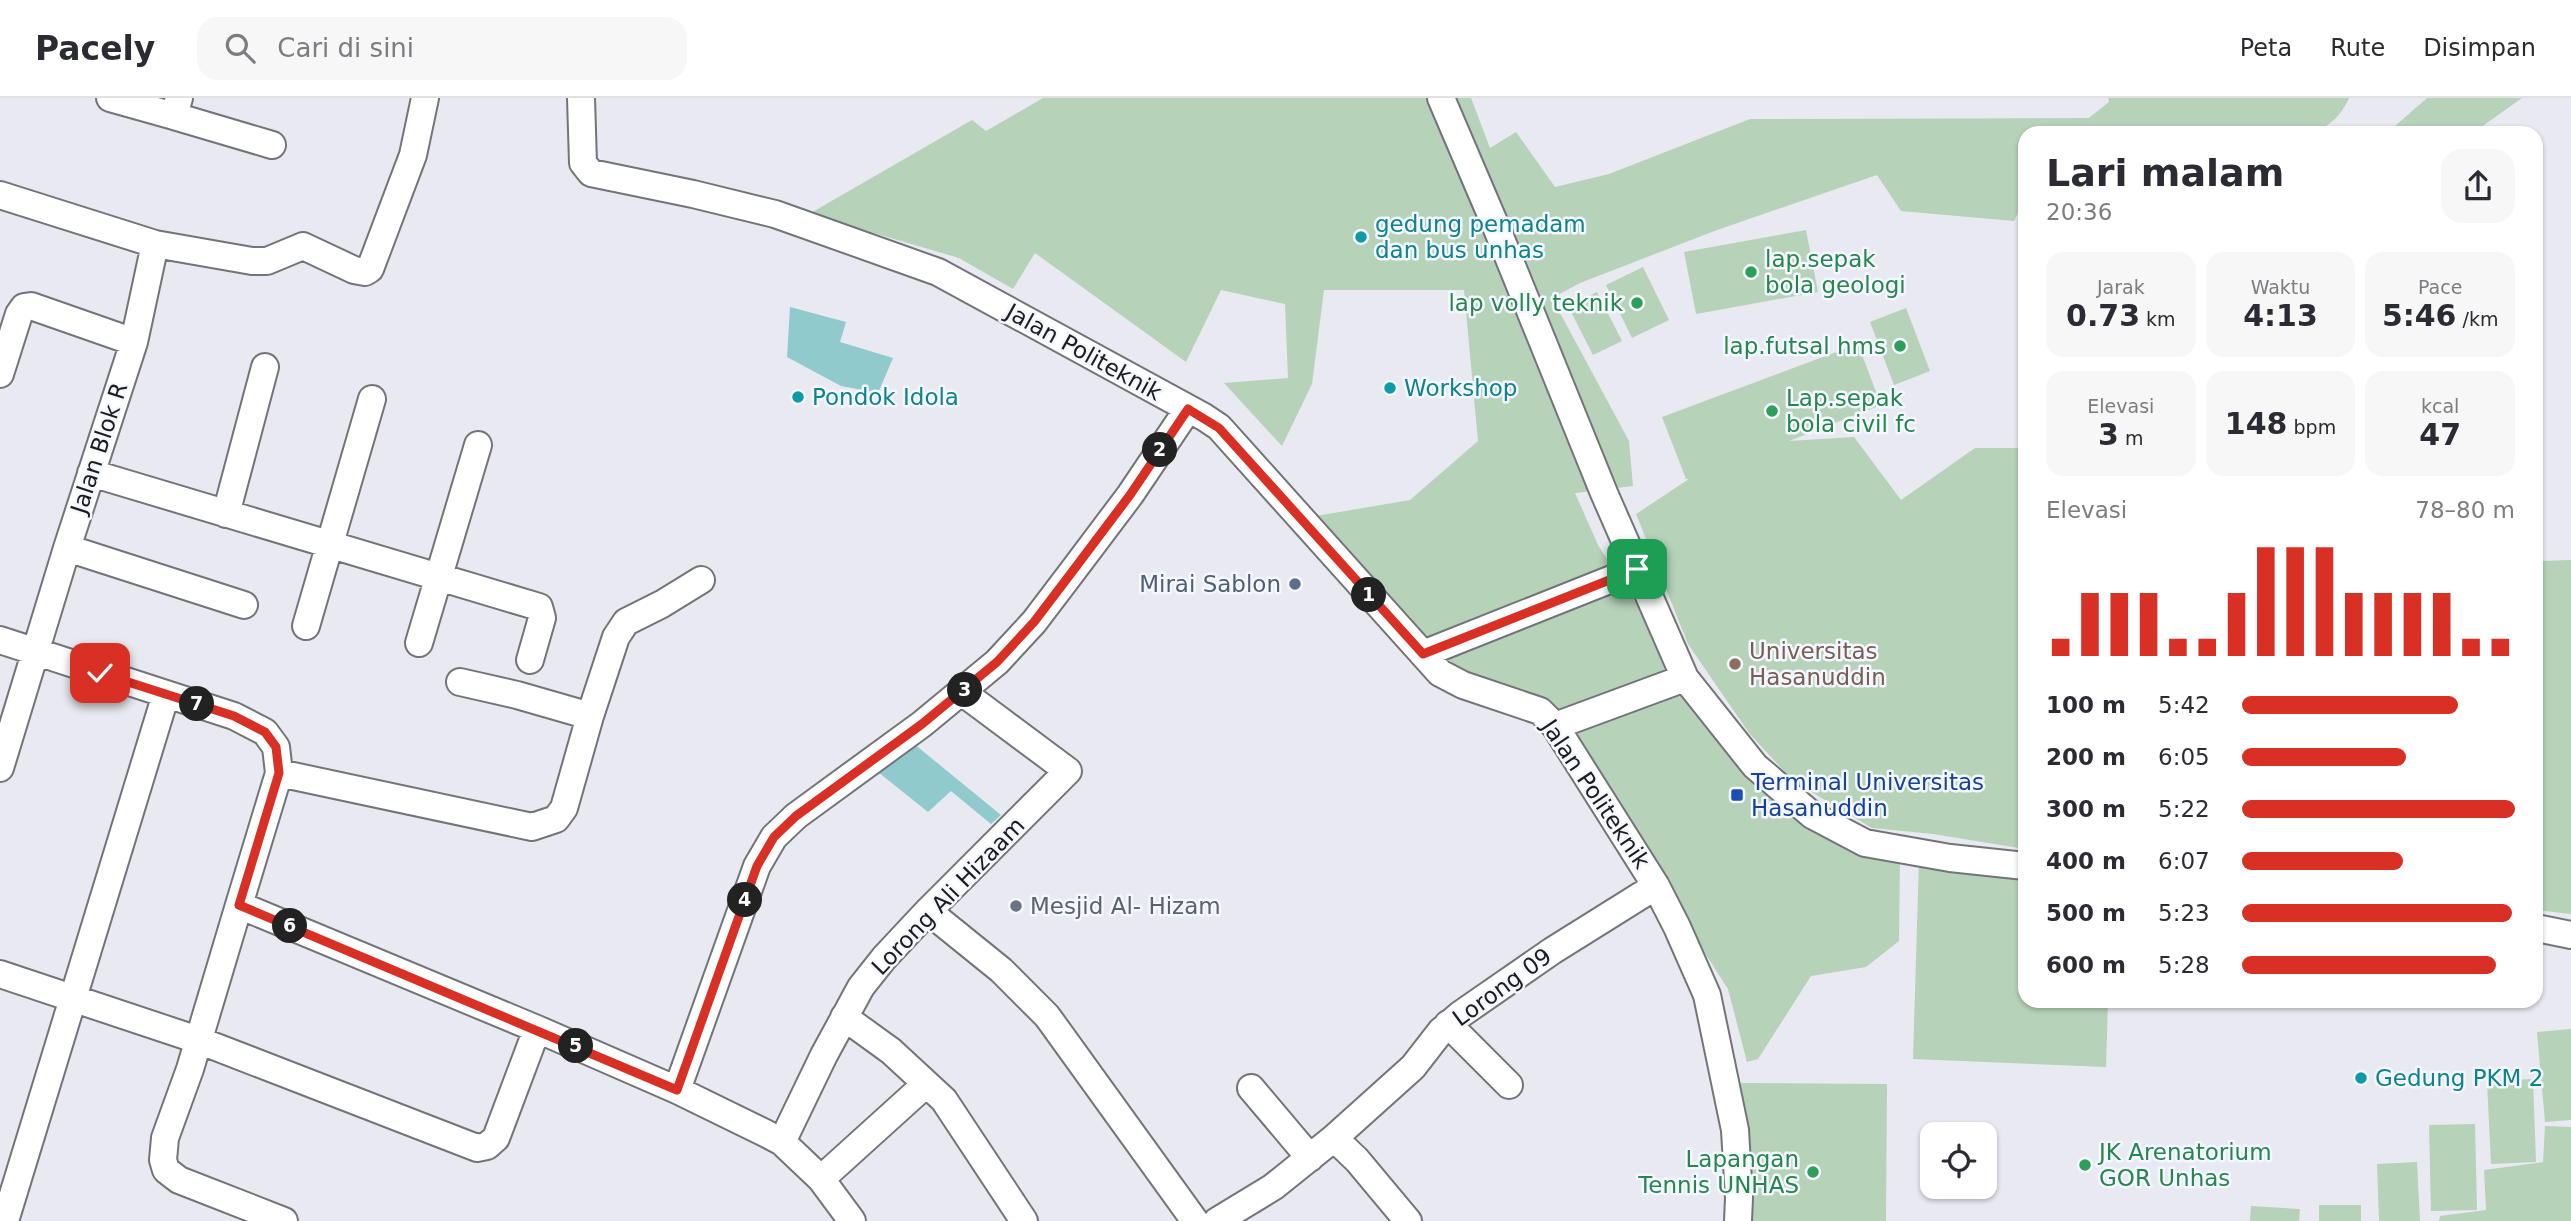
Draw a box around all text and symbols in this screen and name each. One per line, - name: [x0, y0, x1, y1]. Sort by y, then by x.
- search box: [197, 17, 687, 80]
- text: Pacely: [35, 29, 155, 68]
- icon: search: [221, 29, 259, 67]
- text: Cari di sini: [277, 33, 414, 63]
- text: Peta: [2240, 34, 2292, 62]
- text: Rute: [2330, 34, 2385, 62]
- text: Disimpan: [2423, 34, 2536, 62]
- button: share: [2441, 149, 2515, 223]
- text: Lari malam: [2046, 151, 2284, 195]
- text: 20:36: [2046, 199, 2112, 225]
- place label: gedung pemadam dan bus unhas: [1375, 211, 1586, 263]
- marker: gedung pemadam dan bus unhas: [1353, 229, 1369, 245]
- place label: lap.sepak bola geologi: [1765, 246, 1906, 298]
- marker: lap.sepak bola geologi: [1743, 264, 1759, 280]
- text: Jarak: [2097, 276, 2145, 298]
- text: Waktu: [2251, 276, 2310, 298]
- text: Pace: [2418, 276, 2462, 298]
- place label: lap volly teknik: [1448, 290, 1624, 316]
- marker: lap volly teknik: [1629, 295, 1645, 311]
- street label: Jalan Politeknik: [1000, 297, 1167, 406]
- text: 0.73: [2066, 298, 2140, 333]
- text: 4:13: [2243, 298, 2318, 333]
- text: 5:46: [2382, 298, 2457, 333]
- text: km: [2140, 308, 2176, 330]
- text: /km: [2457, 308, 2498, 330]
- place label: lap.futsal hms: [1723, 333, 1886, 359]
- marker: lap.futsal hms: [1892, 338, 1908, 354]
- place label: Workshop: [1404, 375, 1517, 401]
- street label: Jalan Blok R: [65, 379, 132, 519]
- marker: Workshop: [1382, 380, 1398, 396]
- place label: Pondok Idola: [812, 384, 959, 410]
- place label: Lap.sepak bola civil fc: [1786, 385, 1916, 437]
- marker: Pondok Idola: [790, 389, 806, 405]
- text: Elevasi: [2087, 395, 2154, 417]
- text: kcal: [2421, 395, 2459, 417]
- marker: Lap.sepak bola civil fc: [1764, 403, 1780, 419]
- text: 148: [2225, 406, 2287, 441]
- text: bpm: [2287, 416, 2336, 438]
- text: 3: [2098, 417, 2119, 452]
- text: 47: [2419, 417, 2461, 452]
- text: m: [2119, 427, 2144, 449]
- pin: 2: [1142, 432, 1178, 468]
- text: 2: [1153, 438, 1166, 460]
- text: Elevasi: [2046, 497, 2127, 523]
- text: 78–80 m: [2415, 497, 2515, 523]
- pin: [1607, 539, 1667, 599]
- icon: arrive: [1618, 550, 1656, 588]
- place label: Mirai Sablon: [1139, 571, 1281, 597]
- marker: Mirai Sablon: [1287, 576, 1303, 592]
- pin: 1: [1352, 578, 1386, 612]
- text: 1: [1362, 583, 1375, 605]
- place label: Universitas Hasanuddin: [1749, 638, 1886, 690]
- pin: [70, 643, 130, 703]
- icon: check: [81, 654, 119, 692]
- marker: Universitas Hasanuddin: [1727, 656, 1743, 672]
- pin: 3: [948, 672, 982, 708]
- text: 3: [958, 678, 971, 700]
- pin: 7: [180, 686, 214, 722]
- text: 7: [190, 692, 203, 714]
- text: 100 m: [2046, 692, 2126, 718]
- text: 5:42: [2158, 692, 2210, 718]
- street label: Jalan Politeknik: [1535, 713, 1656, 874]
- text: 200 m: [2046, 744, 2126, 770]
- text: 6:05: [2158, 744, 2210, 770]
- place label: Terminal Universitas Hasanuddin: [1750, 769, 1984, 821]
- marker: Terminal Universitas Hasanuddin: [1729, 787, 1745, 803]
- text: 300 m: [2046, 796, 2126, 822]
- text: 5:22: [2158, 796, 2210, 822]
- street label: Lorong Ali Hizaam: [866, 812, 1030, 980]
- text: 400 m: [2046, 848, 2126, 874]
- text: 6:07: [2158, 848, 2210, 874]
- pin: 4: [728, 882, 762, 918]
- text: 4: [738, 888, 751, 910]
- place label: Mesjid Al- Hizam: [1030, 893, 1221, 919]
- marker: Mesjid Al- Hizam: [1008, 898, 1024, 914]
- text: 500 m: [2046, 900, 2126, 926]
- text: 5:23: [2158, 900, 2210, 926]
- pin: 6: [272, 908, 308, 944]
- text: 6: [283, 914, 296, 936]
- street label: Lorong 09: [1448, 943, 1556, 1031]
- text: 600 m: [2046, 952, 2126, 978]
- text: 5:28: [2158, 952, 2210, 978]
- pin: 5: [558, 1028, 594, 1063]
- text: 5: [569, 1034, 582, 1056]
- place label: Gedung PKM 2: [2375, 1065, 2543, 1091]
- marker: Gedung PKM 2: [2353, 1070, 2369, 1086]
- map controls: [1920, 1122, 1997, 1199]
- button: locate: [1920, 1122, 1997, 1199]
- place label: JK Arenatorium GOR Unhas: [2097, 1139, 2272, 1191]
- place label: Lapangan Tennis UNHAS: [1637, 1146, 1799, 1198]
- marker: JK Arenatorium GOR Unhas: [2077, 1157, 2093, 1173]
- marker: Lapangan Tennis UNHAS: [1805, 1164, 1821, 1180]

